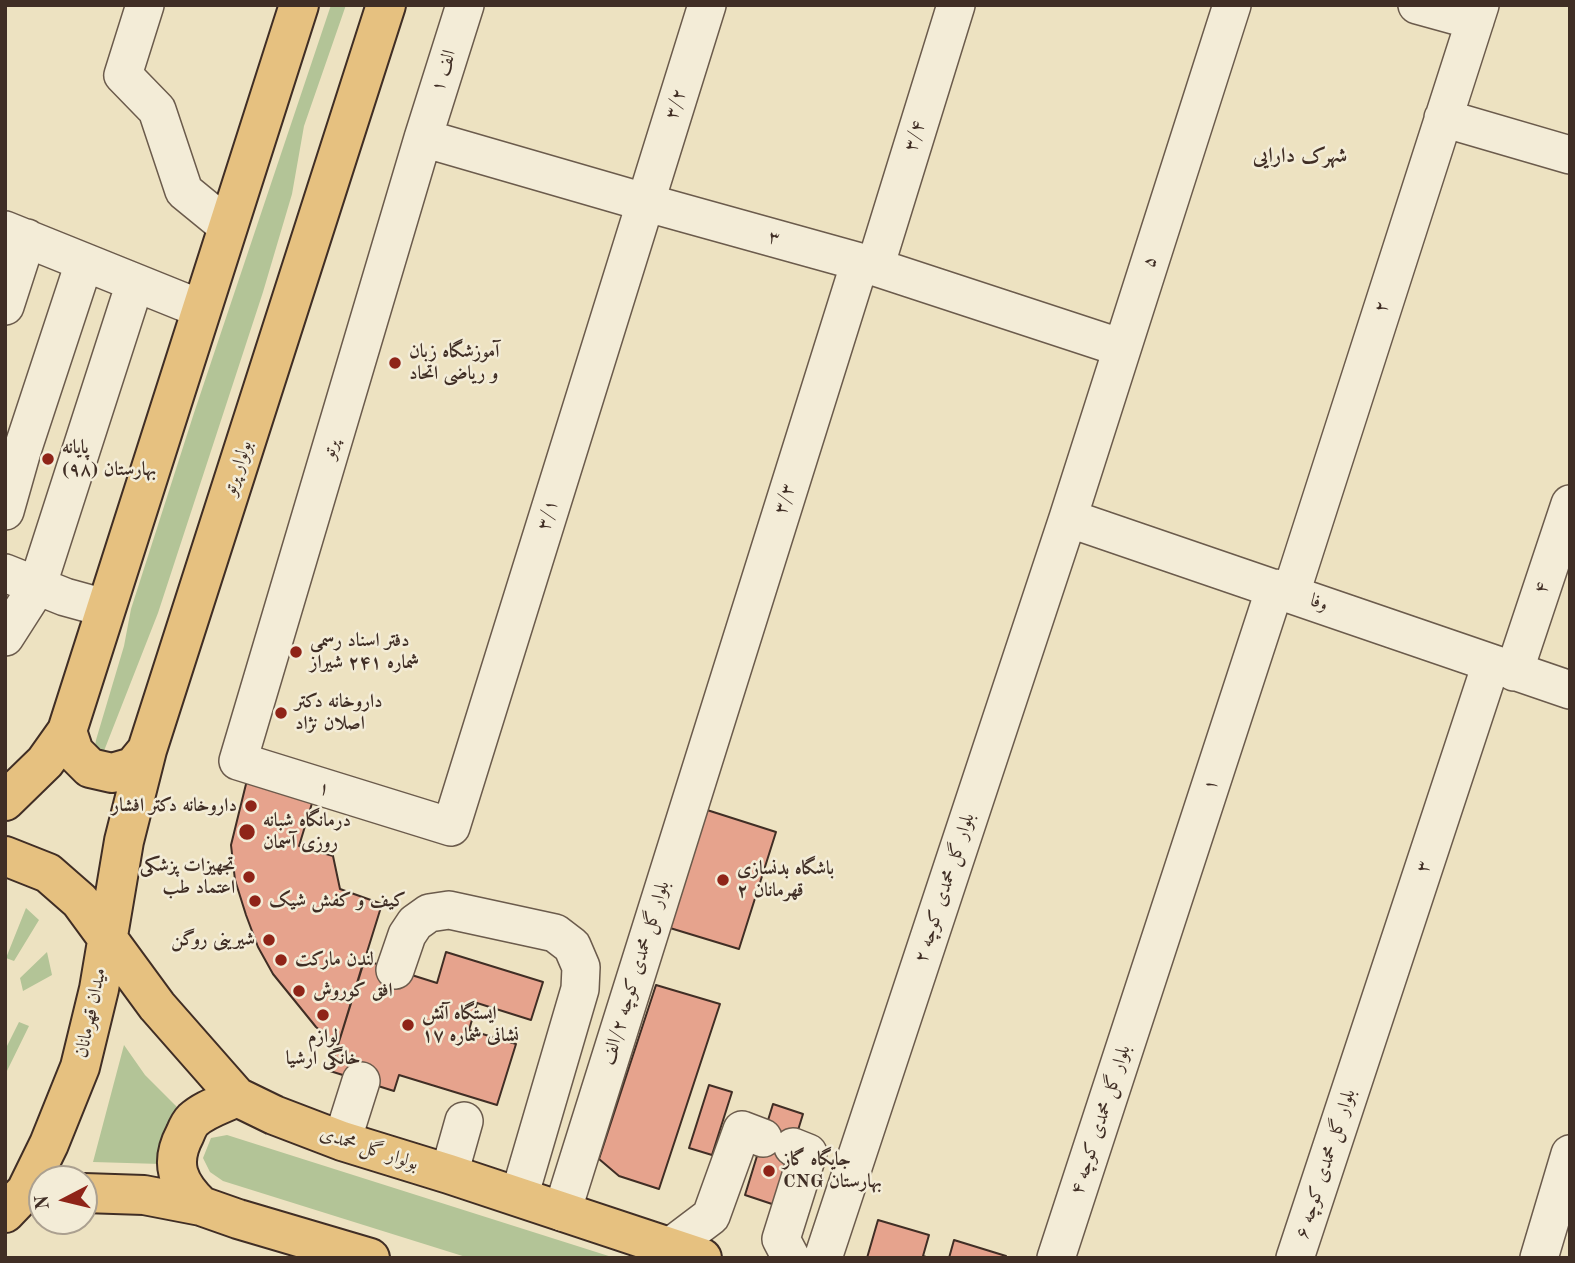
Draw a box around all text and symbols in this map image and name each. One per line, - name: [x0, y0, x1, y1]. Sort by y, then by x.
- street label: ۱ الف: [427, 47, 461, 95]
- street label: ۳/۲: [660, 86, 692, 122]
- street label: ۳/۴: [900, 118, 930, 154]
- district label: شهرک دارایی: [1253, 143, 1347, 169]
- street label: ۳: [766, 226, 782, 250]
- street label: ۵: [1137, 253, 1163, 271]
- street label: ۲: [1369, 298, 1395, 316]
- place label: آموزشگاه زبان و ریاضی اتحاد: [409, 341, 499, 385]
- marker: آموزشگاه زبان و ریاضی اتحاد: [387, 355, 403, 371]
- street label: پرتو: [317, 436, 345, 462]
- place label: پایانه بهارستان (۹۸): [62, 437, 156, 481]
- street label: بولوار پرتو: [218, 438, 258, 498]
- marker: پایانه بهارستان (۹۸): [40, 451, 56, 467]
- street label: ۳/۳: [769, 481, 801, 517]
- street label: ۳/۱: [533, 497, 563, 533]
- street label: ۴: [1529, 579, 1555, 597]
- street label: وفا: [1307, 589, 1331, 617]
- place label: دفتر اسناد رسمی شماره ۲۴۱ شیراز: [310, 630, 419, 674]
- marker: دفتر اسناد رسمی شماره ۲۴۱ شیراز: [288, 644, 304, 660]
- place label: داروخانه دکتر اصلان نژاد: [295, 691, 383, 735]
- marker: داروخانه دکتر اصلان نژاد: [273, 705, 289, 721]
- street label: ۱: [315, 776, 333, 802]
- street label: ۱: [1198, 776, 1224, 794]
- place label: داروخانه دکتر افشار: [112, 795, 237, 817]
- marker: داروخانه دکتر افشار: [243, 798, 259, 814]
- place label: درمانگاه شبانه روزی آسمان: [263, 810, 351, 854]
- street label: بلوار گل محمدی کوچه ۲: [910, 810, 980, 966]
- marker: درمانگاه شبانه روزی آسمان: [237, 822, 257, 842]
- place label: تجهیزات پزشکی اعتماد طب: [140, 855, 235, 899]
- place label: باشگاه بدنسازی قهرمانان ۲: [737, 858, 834, 902]
- street label: ۳: [1411, 858, 1437, 876]
- marker: تجهیزات پزشکی اعتماد طب: [241, 869, 257, 885]
- marker: باشگاه بدنسازی قهرمانان ۲: [715, 872, 731, 888]
- street label: بلوار گل محمدی کوچه ۲/الف: [597, 878, 675, 1068]
- place label: کیف و کفش شیک: [269, 890, 406, 912]
- marker: کیف و کفش شیک: [247, 893, 263, 909]
- place label: شیرینی روگن: [171, 929, 255, 951]
- marker: شیرینی روگن: [261, 932, 277, 948]
- place label: لندن مارکت: [295, 949, 374, 971]
- marker: لندن مارکت: [273, 952, 289, 968]
- street label: میدان قهرمانان: [70, 966, 112, 1060]
- place label: افق کوروش: [313, 980, 393, 1002]
- marker: افق کوروش: [291, 983, 307, 999]
- place label: ایستگاه آتش نشانی شماره ۱۷: [422, 1003, 519, 1047]
- marker: لوازم خانگی ارشیا: [315, 1007, 331, 1023]
- marker: ایستگاه آتش نشانی شماره ۱۷: [400, 1017, 416, 1033]
- place label: لوازم خانگی ارشیا: [286, 1026, 360, 1070]
- street label: بلوار گل محمدی کوچه ۴: [1066, 1042, 1136, 1198]
- street label: بلوار گل محمدی کوچه ۶: [1291, 1086, 1361, 1242]
- street label: بولوار گل محمدی: [317, 1122, 421, 1176]
- place label: جایگاه گاز CNG بهارستان: [783, 1149, 882, 1193]
- marker: جایگاه گاز CNG بهارستان: [761, 1163, 777, 1179]
- north arrow: [28, 1165, 98, 1235]
- text: N: [33, 1194, 54, 1211]

